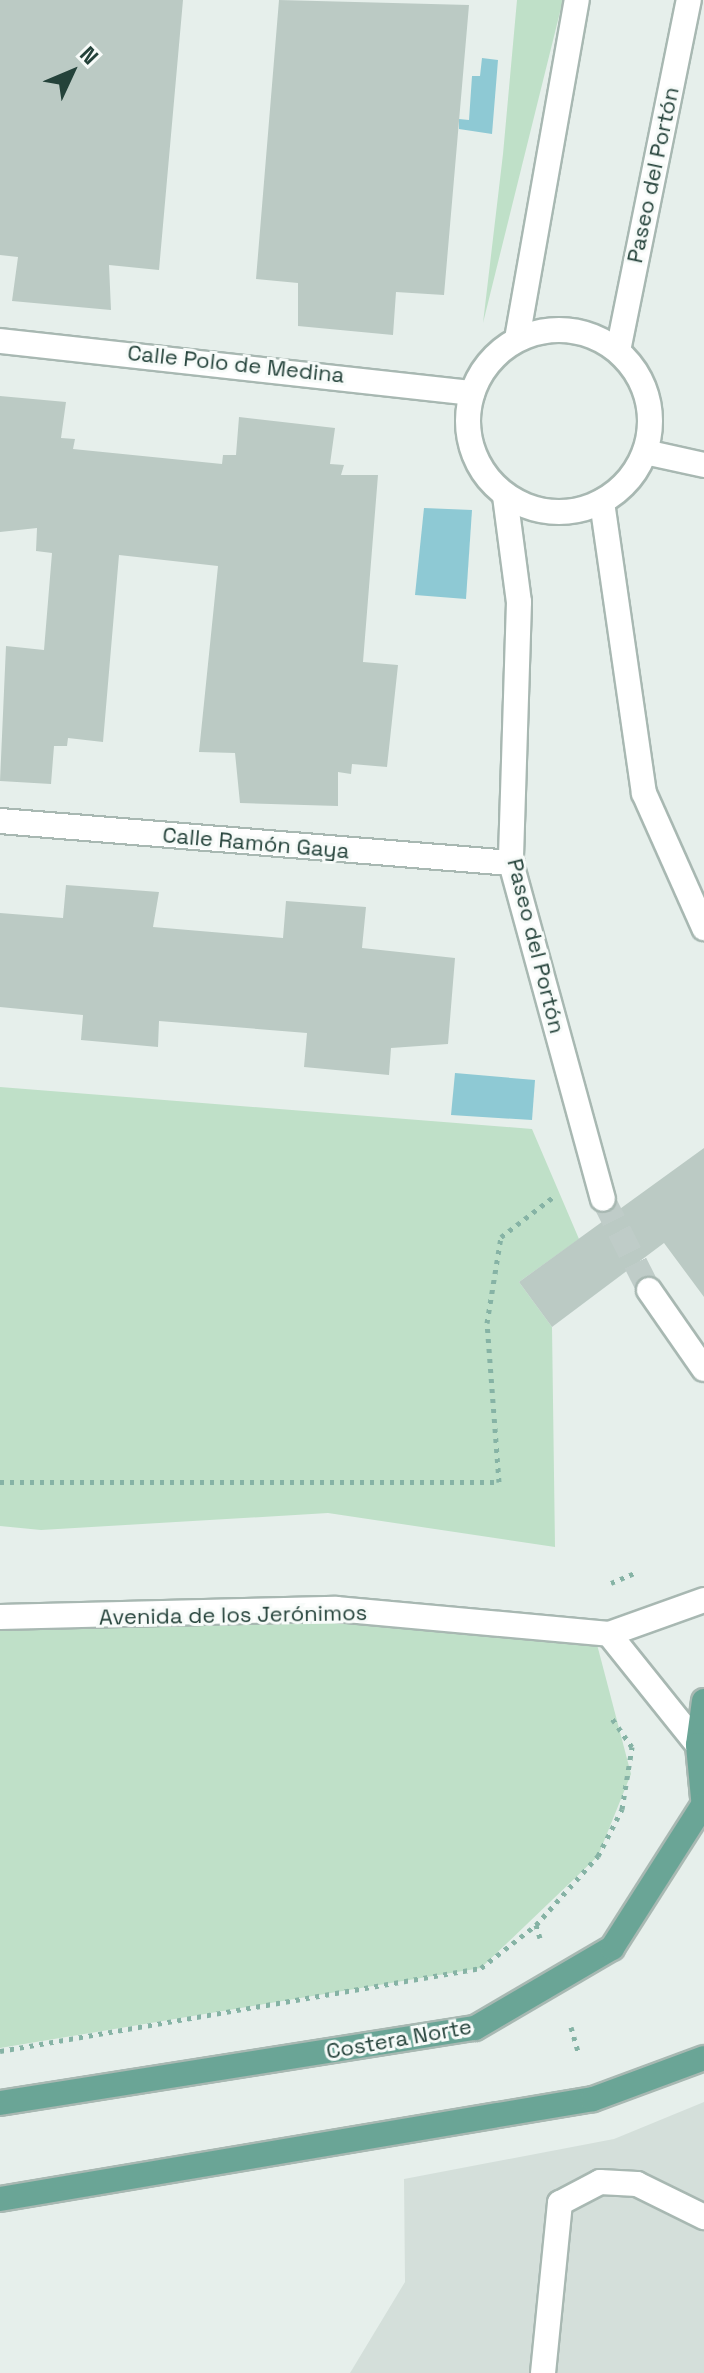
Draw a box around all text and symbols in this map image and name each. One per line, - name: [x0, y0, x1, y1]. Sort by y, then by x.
- north arrow: [32, 32, 112, 112]
- text: N: [74, 40, 104, 70]
- street label: Paseo del Portón: [621, 85, 685, 265]
- street label: Calle Polo de Medina: [126, 339, 346, 389]
- street label: Calle Ramón Gaya: [161, 822, 351, 864]
- street label: Paseo del Portón: [502, 856, 570, 1036]
- street label: Avenida de los Jerónimos: [99, 1599, 367, 1631]
- street label: Costera Norte: [324, 2013, 474, 2065]

